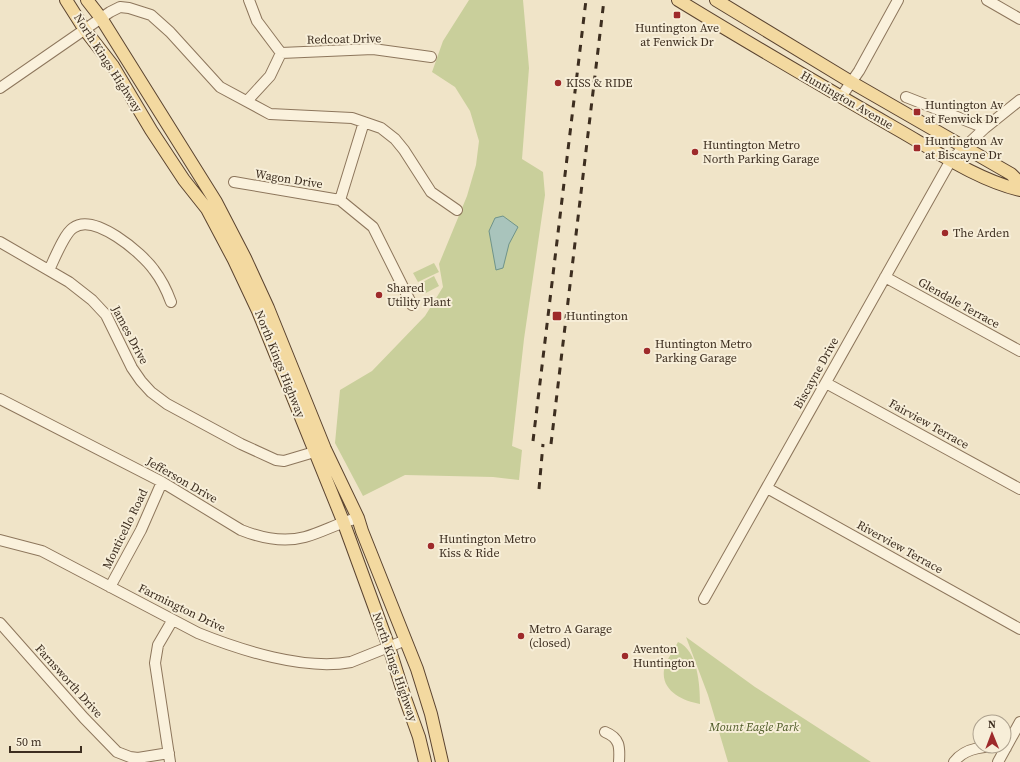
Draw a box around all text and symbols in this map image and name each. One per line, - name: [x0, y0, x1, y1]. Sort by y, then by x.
- marker: Huntington Ave at Fenwick Dr: [672, 10, 682, 20]
- street label: North Kings Highway: [70, 11, 146, 116]
- place label: Huntington Ave at Fenwick Dr: [635, 20, 719, 50]
- street label: Redcoat Drive: [306, 30, 382, 48]
- street label: Huntington Avenue: [798, 67, 896, 133]
- place label: KISS & RIDE: [566, 75, 633, 91]
- marker: KISS & RIDE: [553, 78, 563, 88]
- place label: Huntington Av at Fenwick Dr: [925, 97, 1003, 127]
- marker: Huntington Av at Fenwick Dr: [912, 107, 922, 117]
- place label: Huntington Av at Biscayne Dr: [925, 133, 1003, 163]
- place label: Huntington Metro North Parking Garage: [703, 137, 819, 167]
- marker: Huntington Av at Biscayne Dr: [912, 143, 922, 153]
- marker: Huntington Metro North Parking Garage: [690, 147, 700, 157]
- street label: Wagon Drive: [254, 166, 324, 192]
- place label: The Arden: [953, 225, 1010, 241]
- marker: The Arden: [940, 228, 950, 238]
- street label: Glendale Terrace: [915, 274, 1003, 332]
- place label: Shared Utility Plant: [387, 280, 451, 310]
- marker: Shared Utility Plant: [374, 290, 384, 300]
- street label: James Drive: [107, 302, 152, 367]
- street label: North Kings Highway: [251, 308, 309, 421]
- place label: Huntington: [566, 308, 628, 324]
- marker: Huntington: [551, 310, 563, 322]
- street label: Biscayne Drive: [790, 334, 842, 412]
- place label: Huntington Metro Parking Garage: [655, 336, 752, 366]
- marker: Huntington Metro Parking Garage: [642, 346, 652, 356]
- street label: Fairview Terrace: [886, 395, 972, 453]
- street label: Jefferson Drive: [143, 453, 221, 507]
- street label: Monticello Road: [99, 486, 151, 572]
- street label: Riverview Terrace: [854, 517, 946, 577]
- place label: Huntington Metro Kiss & Ride: [439, 531, 536, 561]
- marker: Huntington Metro Kiss & Ride: [426, 541, 436, 551]
- street label: Farmington Drive: [136, 580, 228, 636]
- street label: North Kings Highway: [369, 610, 422, 725]
- place label: Metro A Garage (closed): [529, 621, 612, 651]
- marker: Metro A Garage (closed): [516, 631, 526, 641]
- street label: Farnsworth Drive: [32, 641, 106, 721]
- place label: Aventon Huntington: [633, 641, 695, 671]
- marker: Aventon Huntington: [620, 651, 630, 661]
- north arrow: [972, 714, 1012, 754]
- text: N: [988, 717, 996, 732]
- park label: Mount Eagle Park: [708, 719, 799, 735]
- scale bar: [10, 728, 81, 754]
- text: 50 m: [16, 734, 42, 750]

